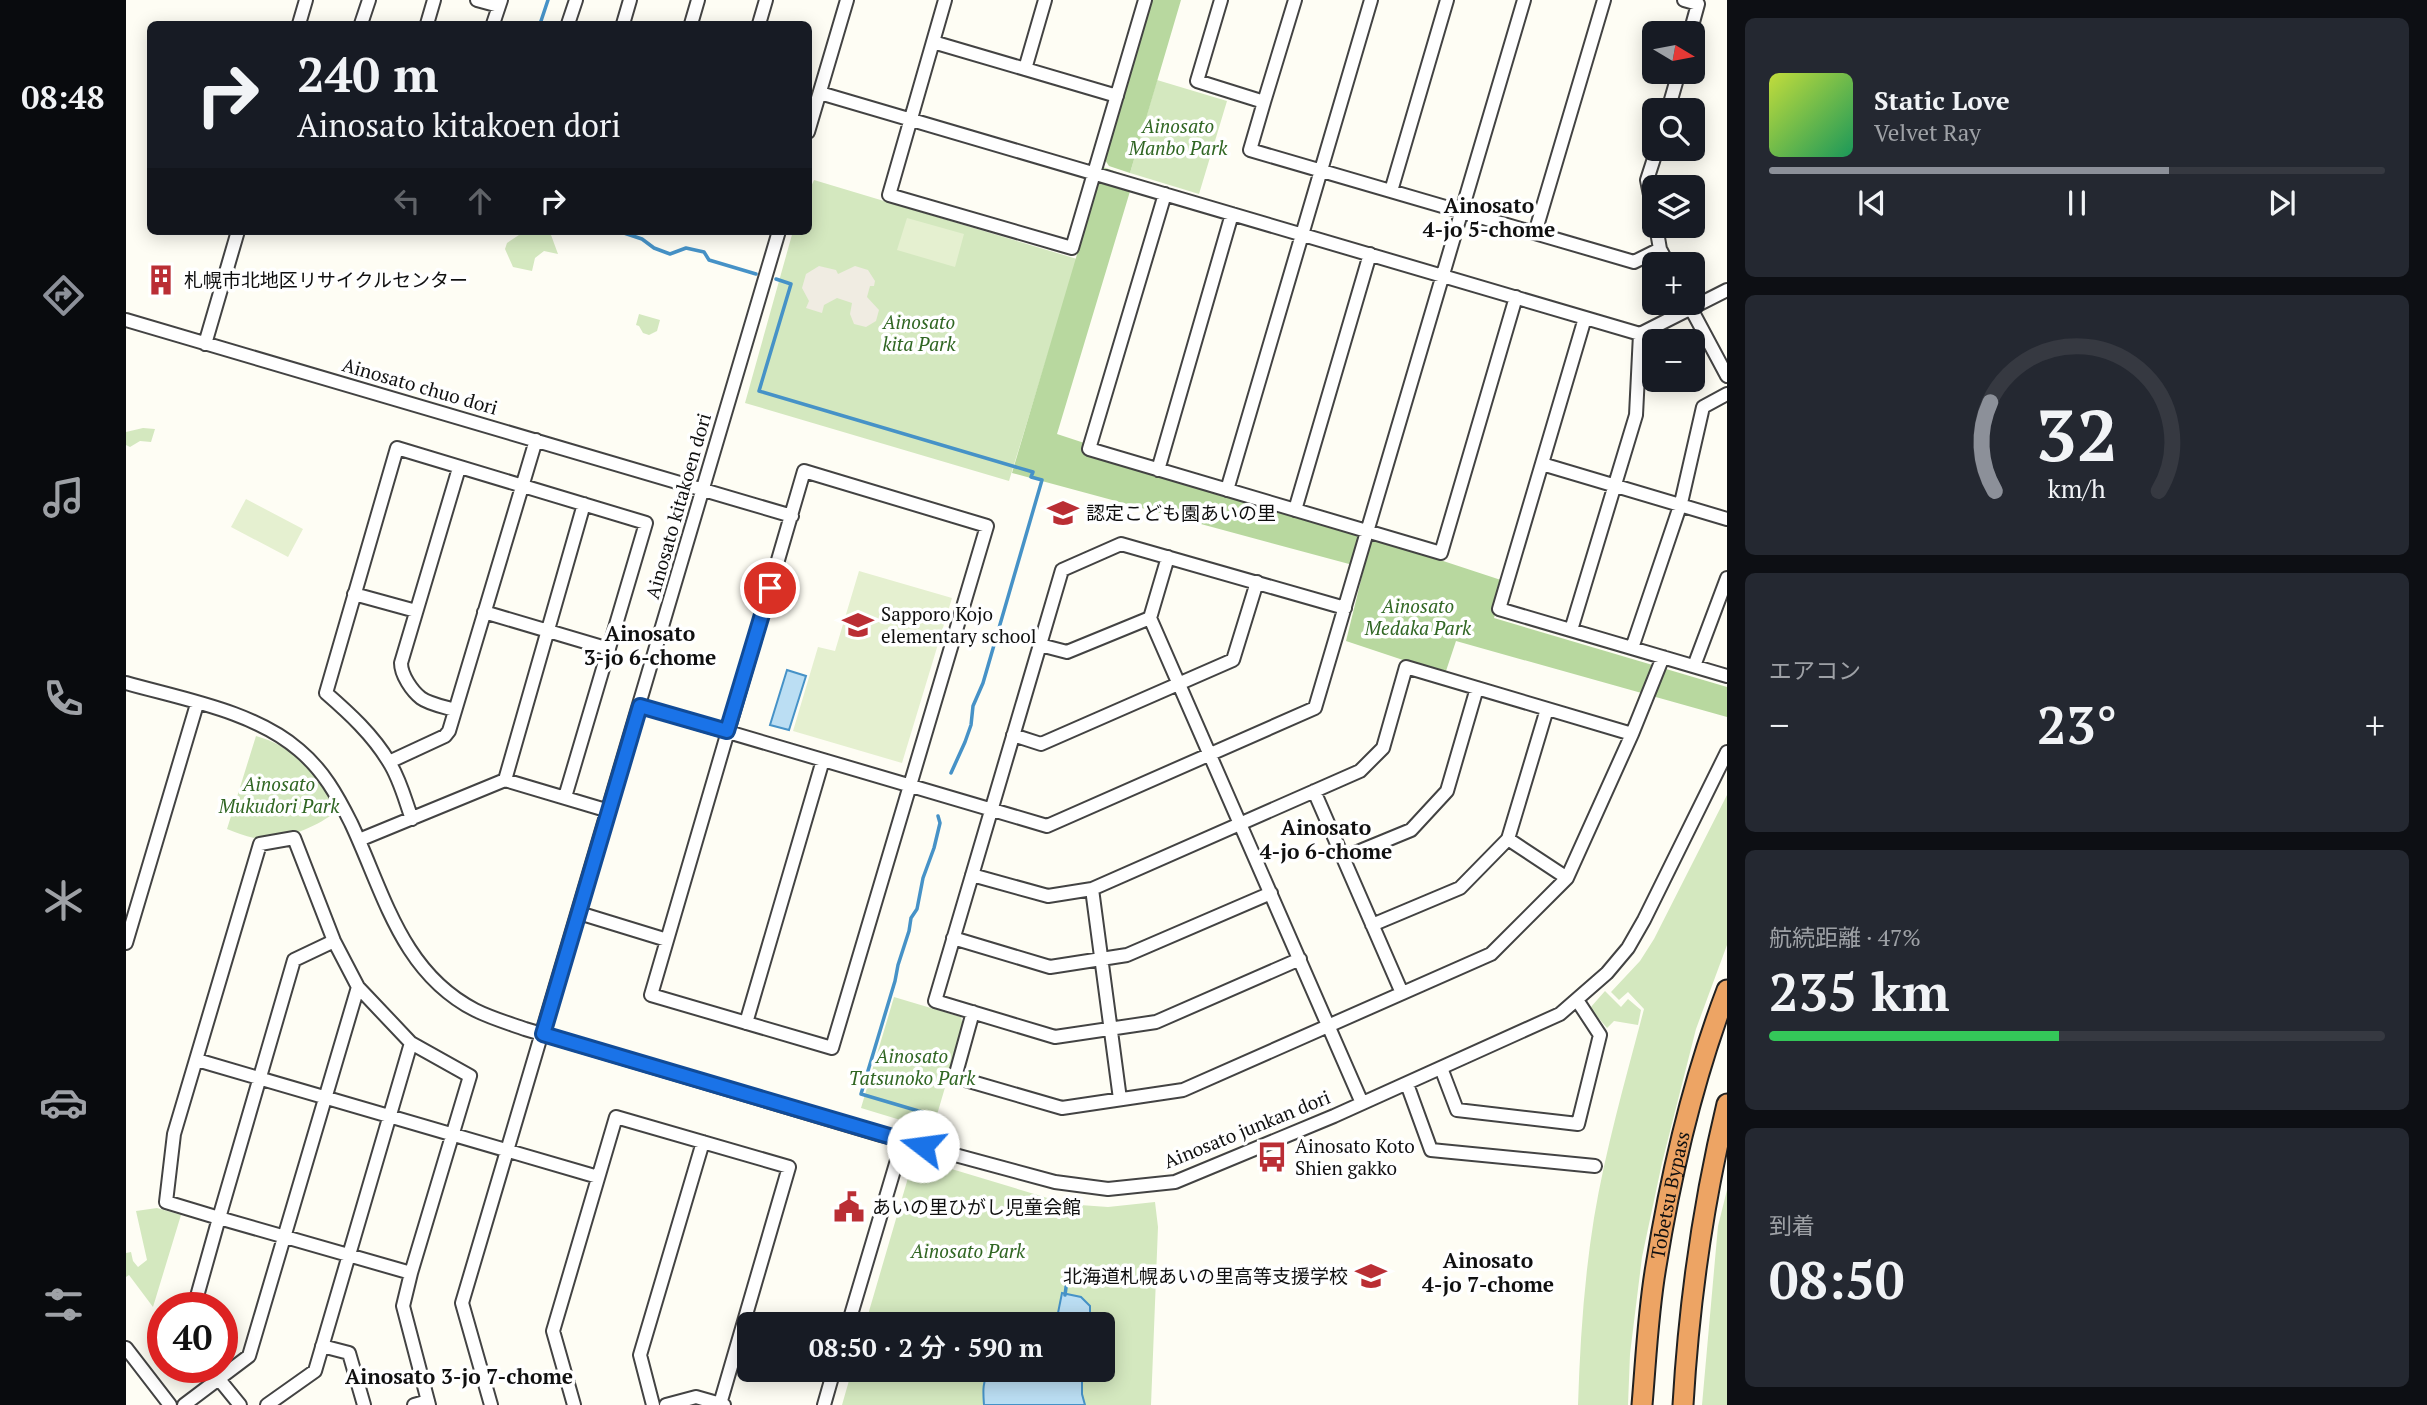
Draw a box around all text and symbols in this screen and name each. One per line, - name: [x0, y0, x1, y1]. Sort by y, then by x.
- north arrow: [1642, 21, 1704, 84]
- map controls: [1642, 21, 1705, 392]
- text: 240 m: [297, 41, 439, 106]
- icon: right: [182, 49, 273, 140]
- text: 08:48: [21, 76, 105, 118]
- text: Static Love: [1874, 83, 2010, 117]
- button: search: [1642, 98, 1705, 161]
- text: Ainosato kitakoen dori: [297, 104, 621, 146]
- park label: Ainosato Manbo Park: [1128, 113, 1228, 160]
- text: Velvet Ray: [1874, 117, 1981, 148]
- button: layers: [1642, 175, 1705, 238]
- icon: left: [388, 182, 426, 220]
- icon: ahead: [461, 182, 499, 220]
- icon: right: [534, 182, 572, 220]
- icon: previous: [1853, 184, 1891, 222]
- icon: pause: [2058, 184, 2096, 222]
- icon: next: [2263, 184, 2301, 222]
- district label: Ainosato 4-jo 5-chome: [1423, 191, 1555, 243]
- button: +: [1642, 252, 1705, 315]
- building icon: 札幌市北地区リサイクルセンター: [144, 263, 178, 297]
- place label: 札幌市北地区リサイクルセンター: [184, 267, 468, 292]
- icon: directions: [39, 271, 88, 320]
- park label: Ainosato kita Park: [882, 309, 956, 356]
- button: −: [1642, 329, 1705, 392]
- street label: Ainosato chuo dori: [340, 351, 501, 420]
- text: 32: [2036, 386, 2118, 483]
- street label: Ainosato kitakoen dori: [639, 410, 716, 602]
- text: km/h: [2048, 472, 2106, 505]
- icon: music: [39, 473, 88, 522]
- school or university icon: 認定こども園あいの里: [1046, 496, 1080, 530]
- place label: 認定こども園あいの里: [1086, 500, 1276, 525]
- pin: [740, 558, 800, 618]
- icon: arrive: [751, 569, 789, 607]
- park label: Ainosato Medaka Park: [1364, 593, 1472, 640]
- place label: Sapporo Kojo elementary school: [881, 601, 1037, 648]
- school or university icon: Sapporo Kojo elementary school: [841, 608, 875, 642]
- district label: Ainosato 3-jo 6-chome: [584, 619, 716, 671]
- text: エアコン: [1769, 655, 1861, 686]
- icon: phone: [39, 674, 88, 723]
- text: 23°: [2037, 690, 2117, 759]
- text: −: [1769, 700, 1789, 750]
- text: +: [2365, 700, 2385, 750]
- park label: Ainosato Mukudori Park: [218, 771, 340, 818]
- district label: Ainosato 4-jo 6-chome: [1260, 813, 1392, 865]
- icon: climate: [39, 876, 88, 925]
- text: 航続距離 · 47%: [1769, 922, 1921, 953]
- text: 235 km: [1769, 957, 1950, 1026]
- park label: Ainosato Tatsunoko Park: [849, 1043, 976, 1090]
- icon: car: [39, 1078, 88, 1127]
- street label: Ainosato junkan dori: [1160, 1084, 1334, 1173]
- position arrow: [886, 1109, 960, 1183]
- street label: Tobetsu Bypass: [1644, 1128, 1695, 1261]
- place label: Ainosato Koto Shien gakko: [1295, 1133, 1415, 1180]
- bus stop icon: Ainosato Koto Shien gakko: [1255, 1140, 1289, 1174]
- public building icon: あいの里ひがし児童会館: [832, 1190, 866, 1224]
- place label: あいの里ひがし児童会館: [872, 1194, 1081, 1219]
- text: 到着: [1769, 1210, 1815, 1241]
- park label: Ainosato Park: [910, 1238, 1026, 1263]
- text: 08:50: [1769, 1245, 1904, 1314]
- district label: Ainosato 4-jo 7-chome: [1422, 1246, 1554, 1298]
- school or university icon: 北海道札幌あいの里高等支援学校: [1354, 1259, 1388, 1293]
- place label: 北海道札幌あいの里高等支援学校: [1063, 1263, 1348, 1288]
- icon: filters: [39, 1280, 88, 1329]
- speed limit sign: 40: [147, 1292, 238, 1383]
- text: 08:50 · 2 分 · 590 m: [809, 1330, 1043, 1364]
- district label: Ainosato 3-jo 7-chome: [345, 1362, 573, 1390]

